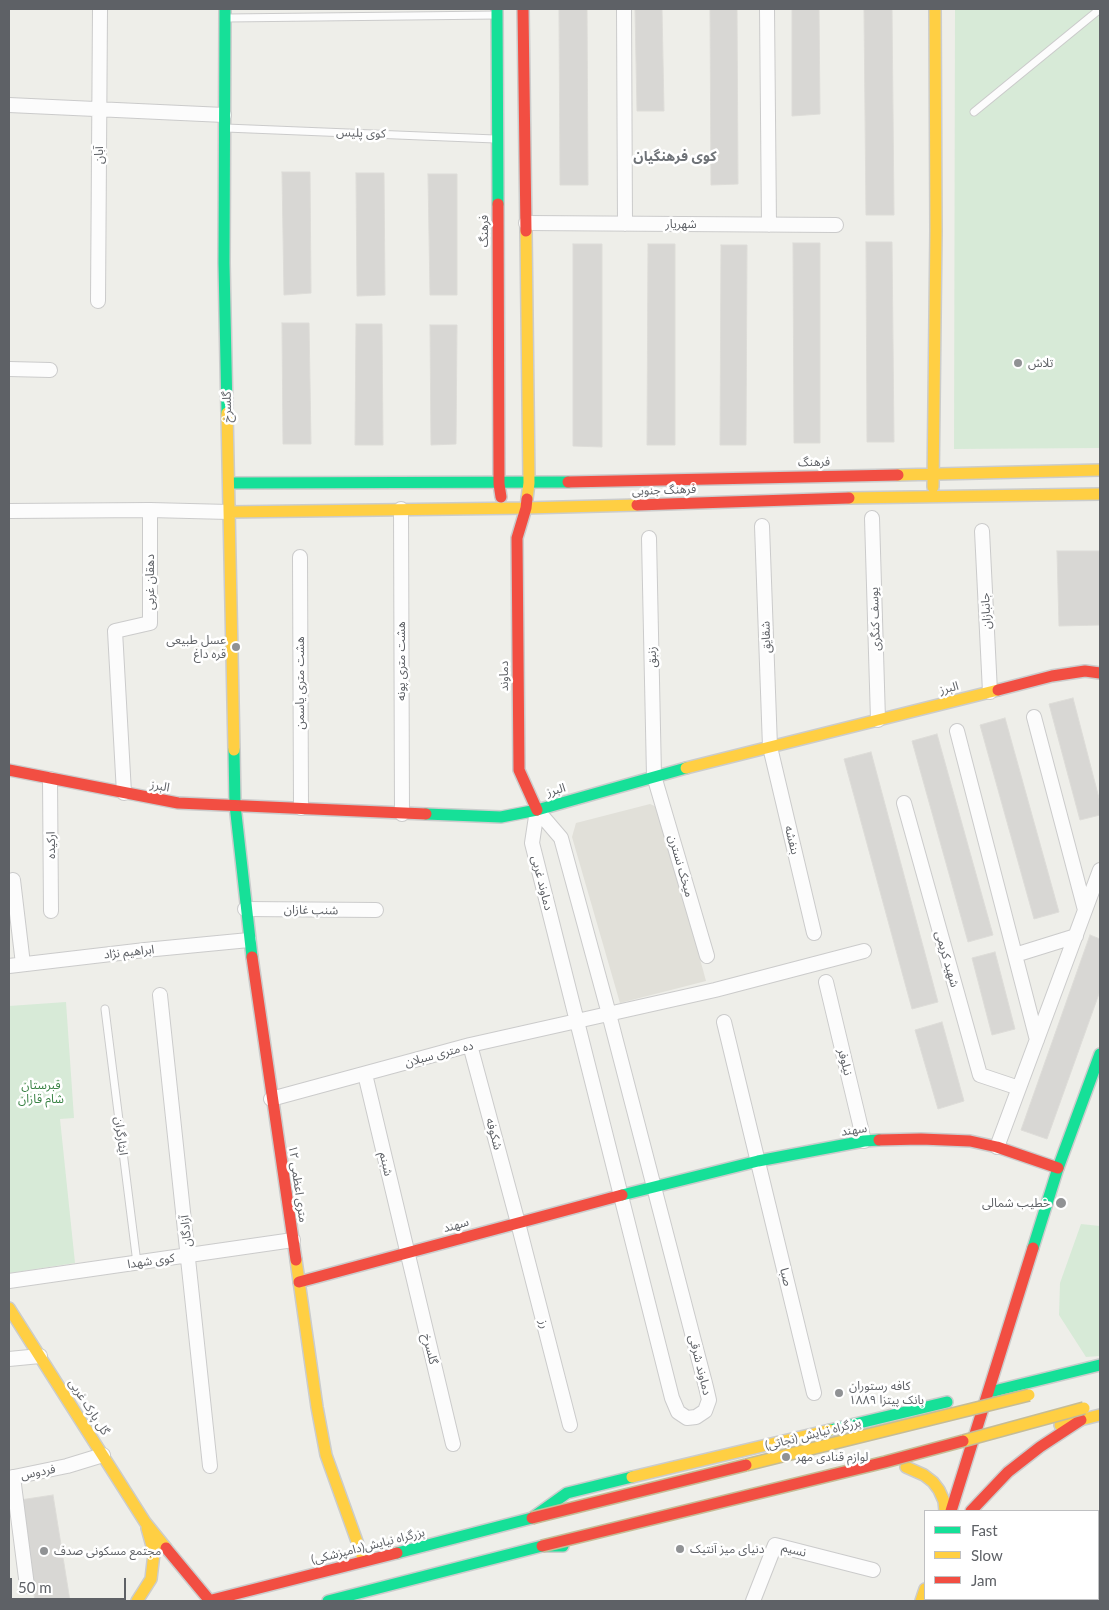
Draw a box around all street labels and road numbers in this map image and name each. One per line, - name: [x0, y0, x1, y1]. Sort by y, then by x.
- street label: کوی پلیس: [336, 125, 386, 141]
- street label: آبان: [92, 146, 106, 164]
- street label: فرهنگ: [477, 215, 491, 247]
- street label: شهریار: [665, 217, 697, 231]
- street label: گلسرخ: [220, 391, 234, 423]
- street label: فرهنگ: [798, 455, 830, 469]
- street label: فرهنگ جنوبی: [632, 482, 696, 498]
- street label: دهقان غربی: [143, 554, 157, 610]
- street label: یوسف کنگری: [867, 587, 883, 651]
- street label: جانبازان: [978, 592, 994, 630]
- street label: هشت متری پونه: [394, 621, 408, 701]
- street label: شقایق: [758, 621, 774, 653]
- street label: هشت متری یاسمن: [293, 636, 307, 730]
- street label: زنبق: [645, 646, 659, 668]
- street label: دماوند: [497, 661, 511, 691]
- street label: البرز: [938, 679, 960, 697]
- street label: البرز: [149, 777, 171, 795]
- street label: البرز: [545, 780, 567, 800]
- street label: بنفشه: [781, 824, 803, 856]
- street label: ارکیده: [44, 831, 58, 859]
- street label: میخک نسترن: [665, 833, 697, 899]
- street label: دماوند غربی: [528, 854, 556, 912]
- street label: شنب غازان: [284, 902, 338, 918]
- street label: شهید کریمی: [932, 929, 962, 989]
- street label: ابراهیم نژاد: [103, 942, 155, 962]
- street label: ده متری سبلان: [403, 1038, 475, 1070]
- street label: نیلوفر: [835, 1047, 855, 1077]
- street label: ایثارگران: [111, 1116, 131, 1156]
- street label: شکوفه: [483, 1117, 505, 1151]
- street label: سهند: [840, 1121, 868, 1139]
- street label: ۱۲ متری اعظمی: [285, 1145, 311, 1223]
- street label: شبنم: [376, 1151, 396, 1177]
- street label: آزادگان: [177, 1214, 195, 1248]
- street label: سهند: [442, 1214, 470, 1236]
- street label: کوی شهدا: [126, 1251, 176, 1271]
- street label: صبا: [777, 1266, 795, 1288]
- street label: رز: [536, 1318, 552, 1330]
- street label: گلسرخ: [419, 1332, 441, 1366]
- street label: دماوند شرقی: [686, 1333, 714, 1397]
- street label: گل پارک غربی: [66, 1376, 112, 1438]
- street label: بزرگراه نیایش (نجاتی): [764, 1415, 862, 1453]
- street label: فردوس: [19, 1462, 57, 1482]
- street label: بزرگراه نیایش(دامپزشکی): [310, 1525, 426, 1567]
- street label: نسیم: [780, 1540, 808, 1560]

